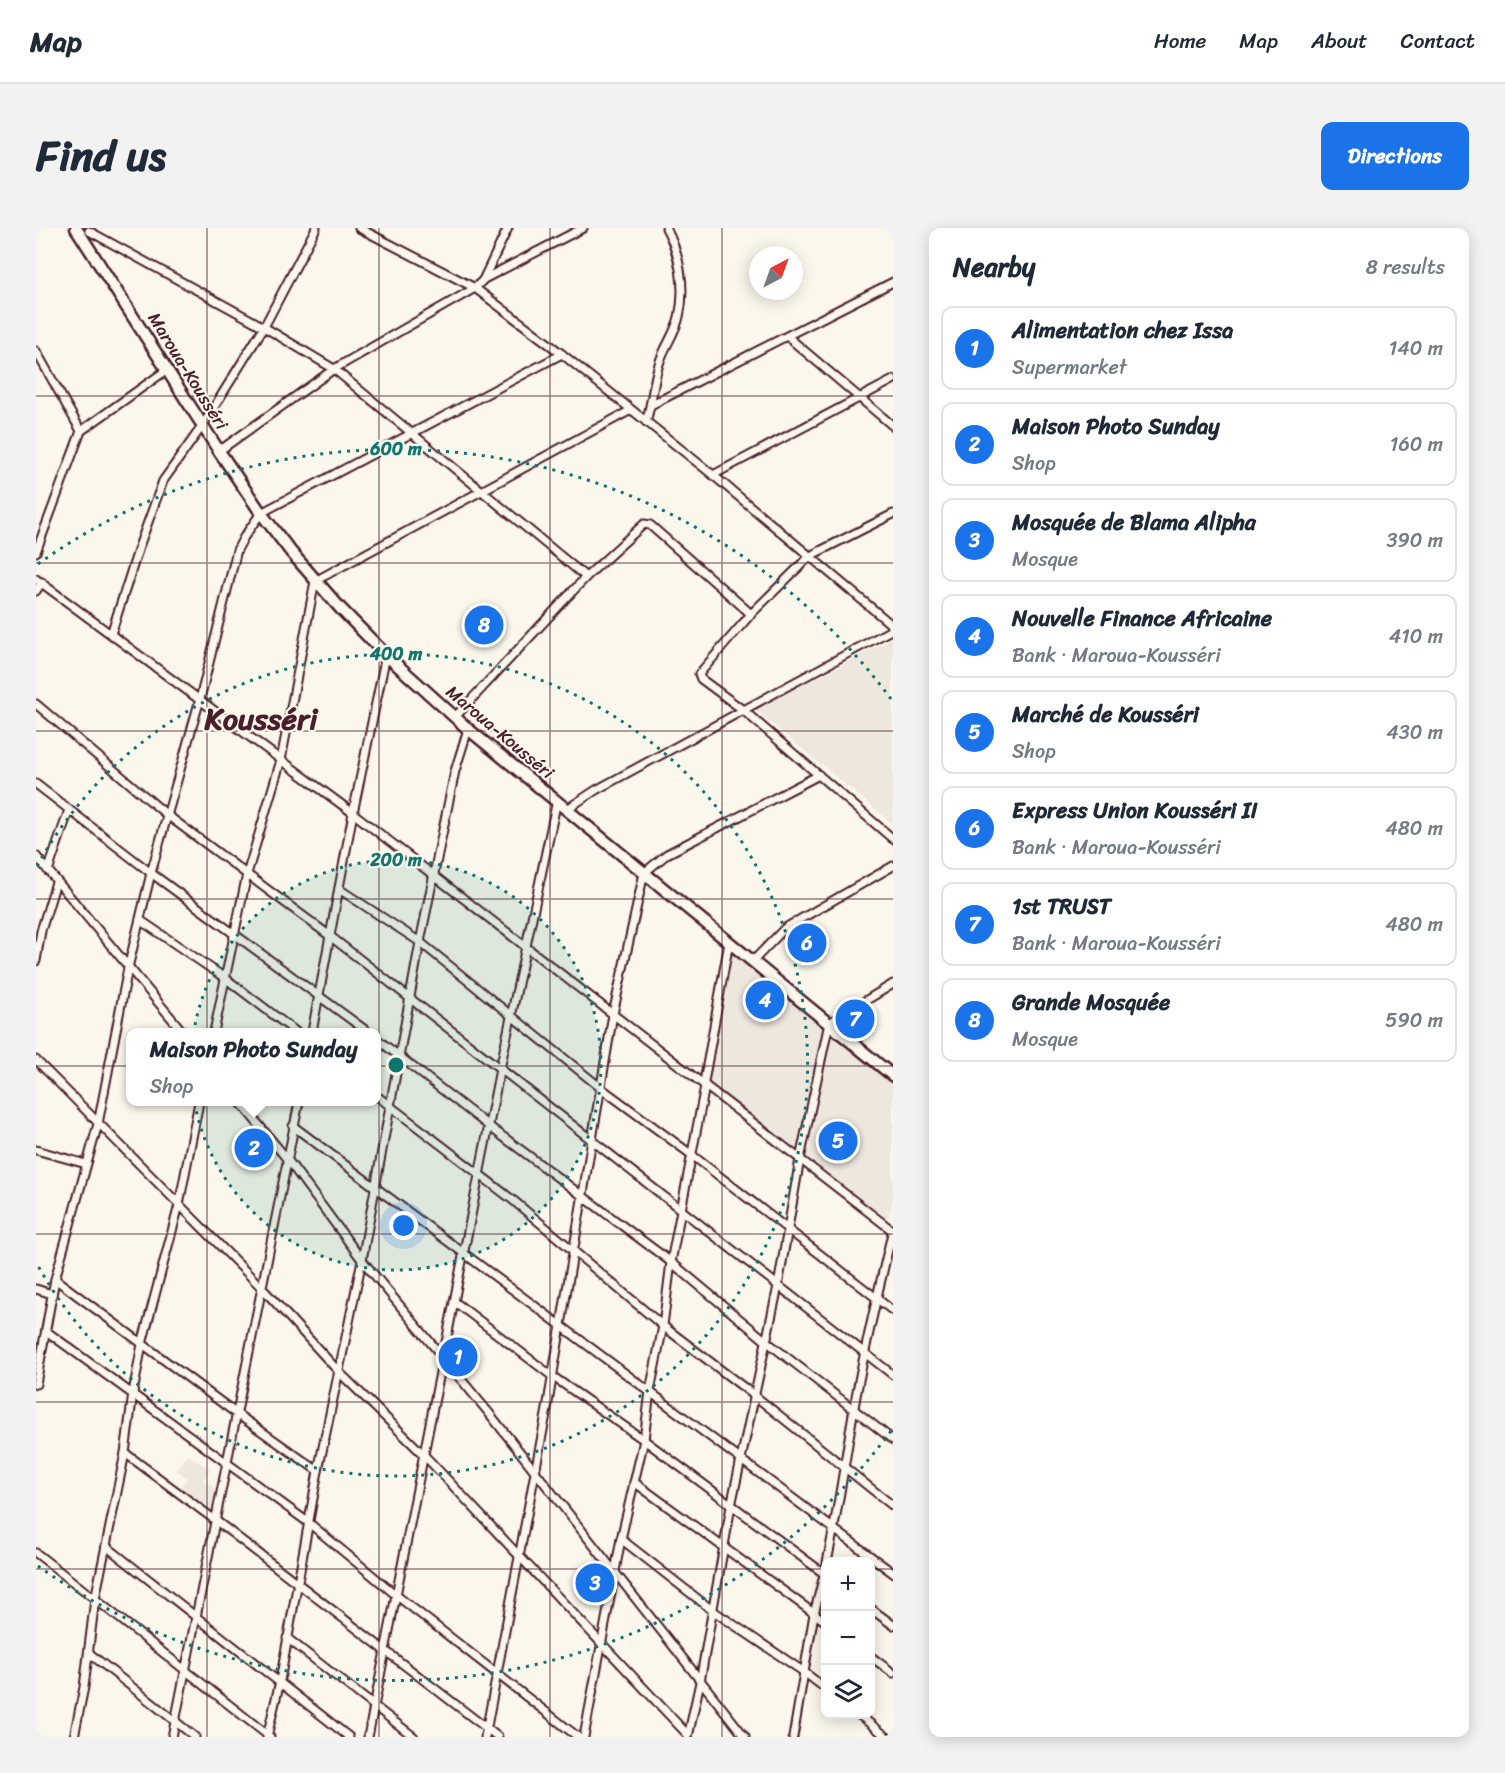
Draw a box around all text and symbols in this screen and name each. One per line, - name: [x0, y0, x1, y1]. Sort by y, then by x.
- text: Map: [30, 17, 82, 66]
- text: Home: [1154, 22, 1206, 60]
- text: Map: [1239, 22, 1278, 60]
- text: About: [1311, 22, 1368, 60]
- text: Contact: [1401, 22, 1475, 60]
- text: Find us: [36, 119, 166, 193]
- button: Directions: [1321, 122, 1469, 190]
- text: Nearby: [953, 244, 1035, 290]
- north arrow: [749, 246, 803, 300]
- text: 8 results: [1366, 250, 1445, 285]
- street label: Maroua-Kousséri: [139, 306, 238, 437]
- text: Alimentation chez Issa: [1012, 311, 1233, 350]
- text: 1: [970, 331, 979, 366]
- text: 140 m: [1389, 331, 1443, 366]
- text: Supermarket: [1012, 350, 1127, 385]
- text: Maison Photo Sunday: [1012, 407, 1220, 446]
- text: 2: [969, 427, 980, 462]
- text: 160 m: [1390, 427, 1443, 462]
- text: 600 m: [369, 433, 422, 465]
- text: Shop: [1012, 446, 1056, 481]
- text: Mosquée de Blama Alipha: [1012, 503, 1256, 542]
- text: 3: [969, 523, 980, 558]
- text: 390 m: [1387, 523, 1443, 558]
- text: Mosque: [1012, 542, 1078, 577]
- text: Nouvelle Finance Africaine: [1012, 599, 1272, 638]
- pin: 8: [464, 602, 504, 648]
- text: 4: [968, 619, 981, 654]
- text: 410 m: [1389, 619, 1443, 654]
- text: 400 m: [369, 638, 422, 670]
- text: Bank · Maroua-Kousséri: [1012, 638, 1221, 673]
- street label: Maroua-Kousséri: [438, 677, 562, 788]
- district label: Kousséri: [203, 692, 319, 746]
- text: Marché de Kousséri: [1012, 695, 1199, 734]
- text: 5: [968, 715, 981, 750]
- text: 430 m: [1386, 715, 1443, 750]
- text: Shop: [1012, 734, 1056, 769]
- text: Express Union Kousséri II: [1012, 791, 1258, 830]
- text: 6: [969, 811, 980, 846]
- text: 480 m: [1385, 811, 1443, 846]
- text: Bank · Maroua-Kousséri: [1012, 830, 1221, 865]
- text: 200 m: [369, 844, 422, 876]
- text: 1st TRUST: [1012, 887, 1111, 926]
- text: 7: [969, 907, 980, 942]
- text: 480 m: [1385, 907, 1443, 942]
- pin: 6: [788, 920, 826, 966]
- text: Bank · Maroua-Kousséri: [1012, 926, 1221, 961]
- pin: 4: [746, 978, 784, 1022]
- text: Grande Mosquée: [1012, 983, 1170, 1022]
- pin: 7: [836, 996, 874, 1042]
- text: 8: [968, 1003, 981, 1038]
- text: 590 m: [1385, 1003, 1443, 1038]
- text: Mosque: [1012, 1022, 1078, 1057]
- popup: [126, 1028, 381, 1106]
- text: Maison Photo Sunday: [150, 1030, 357, 1069]
- centre of rings: [386, 1055, 406, 1075]
- text: Shop: [150, 1069, 193, 1104]
- pin: 5: [818, 1118, 858, 1164]
- pin: 2: [234, 1126, 274, 1170]
- your location: [389, 1211, 418, 1240]
- pin: 1: [438, 1334, 478, 1380]
- map controls: [821, 1557, 875, 1719]
- button: +: [821, 1557, 875, 1611]
- pin: 3: [576, 1560, 614, 1606]
- button: −: [821, 1611, 875, 1665]
- button: layers: [821, 1665, 875, 1719]

